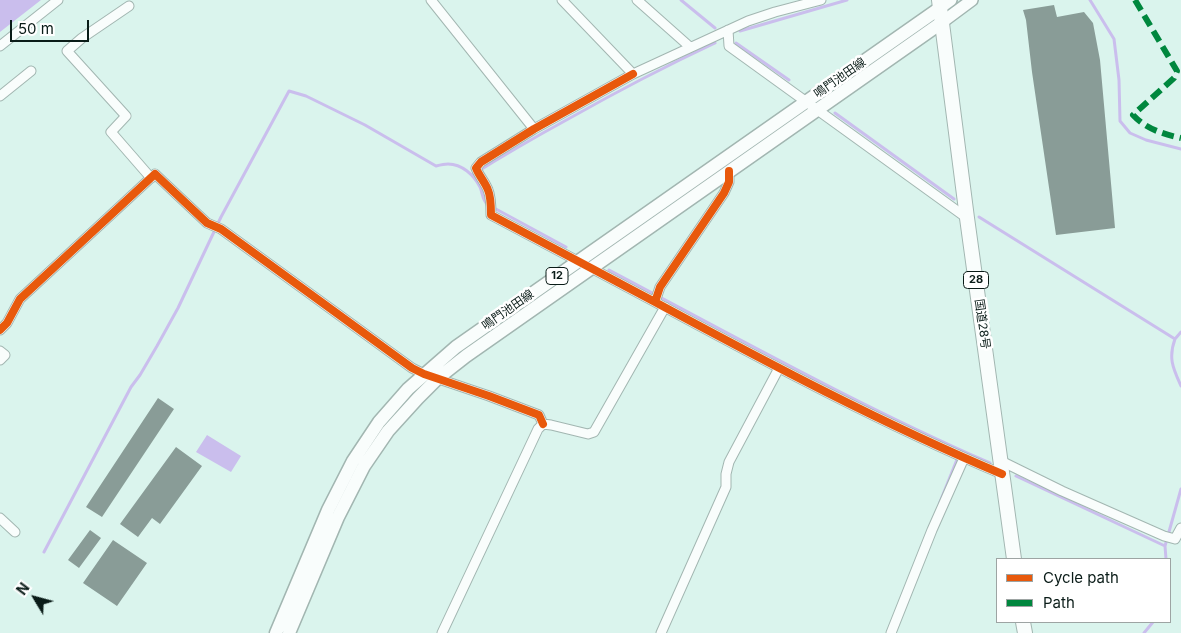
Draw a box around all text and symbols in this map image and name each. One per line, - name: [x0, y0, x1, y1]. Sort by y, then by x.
- scale bar: [12, 10, 91, 42]
- text: 50 m: [18, 19, 54, 38]
- street label: 鳴門池田線: [811, 55, 869, 101]
- road number: 12: [546, 268, 568, 284]
- road number: 28: [964, 272, 988, 288]
- street label: 鳴門池田線: [479, 287, 537, 333]
- street label: 国道28号: [971, 298, 993, 350]
- legend: [996, 558, 1171, 623]
- text: Cycle path: [1043, 568, 1119, 587]
- north arrow: [10, 573, 60, 623]
- text: N: [13, 579, 33, 598]
- text: Path: [1043, 593, 1075, 612]

